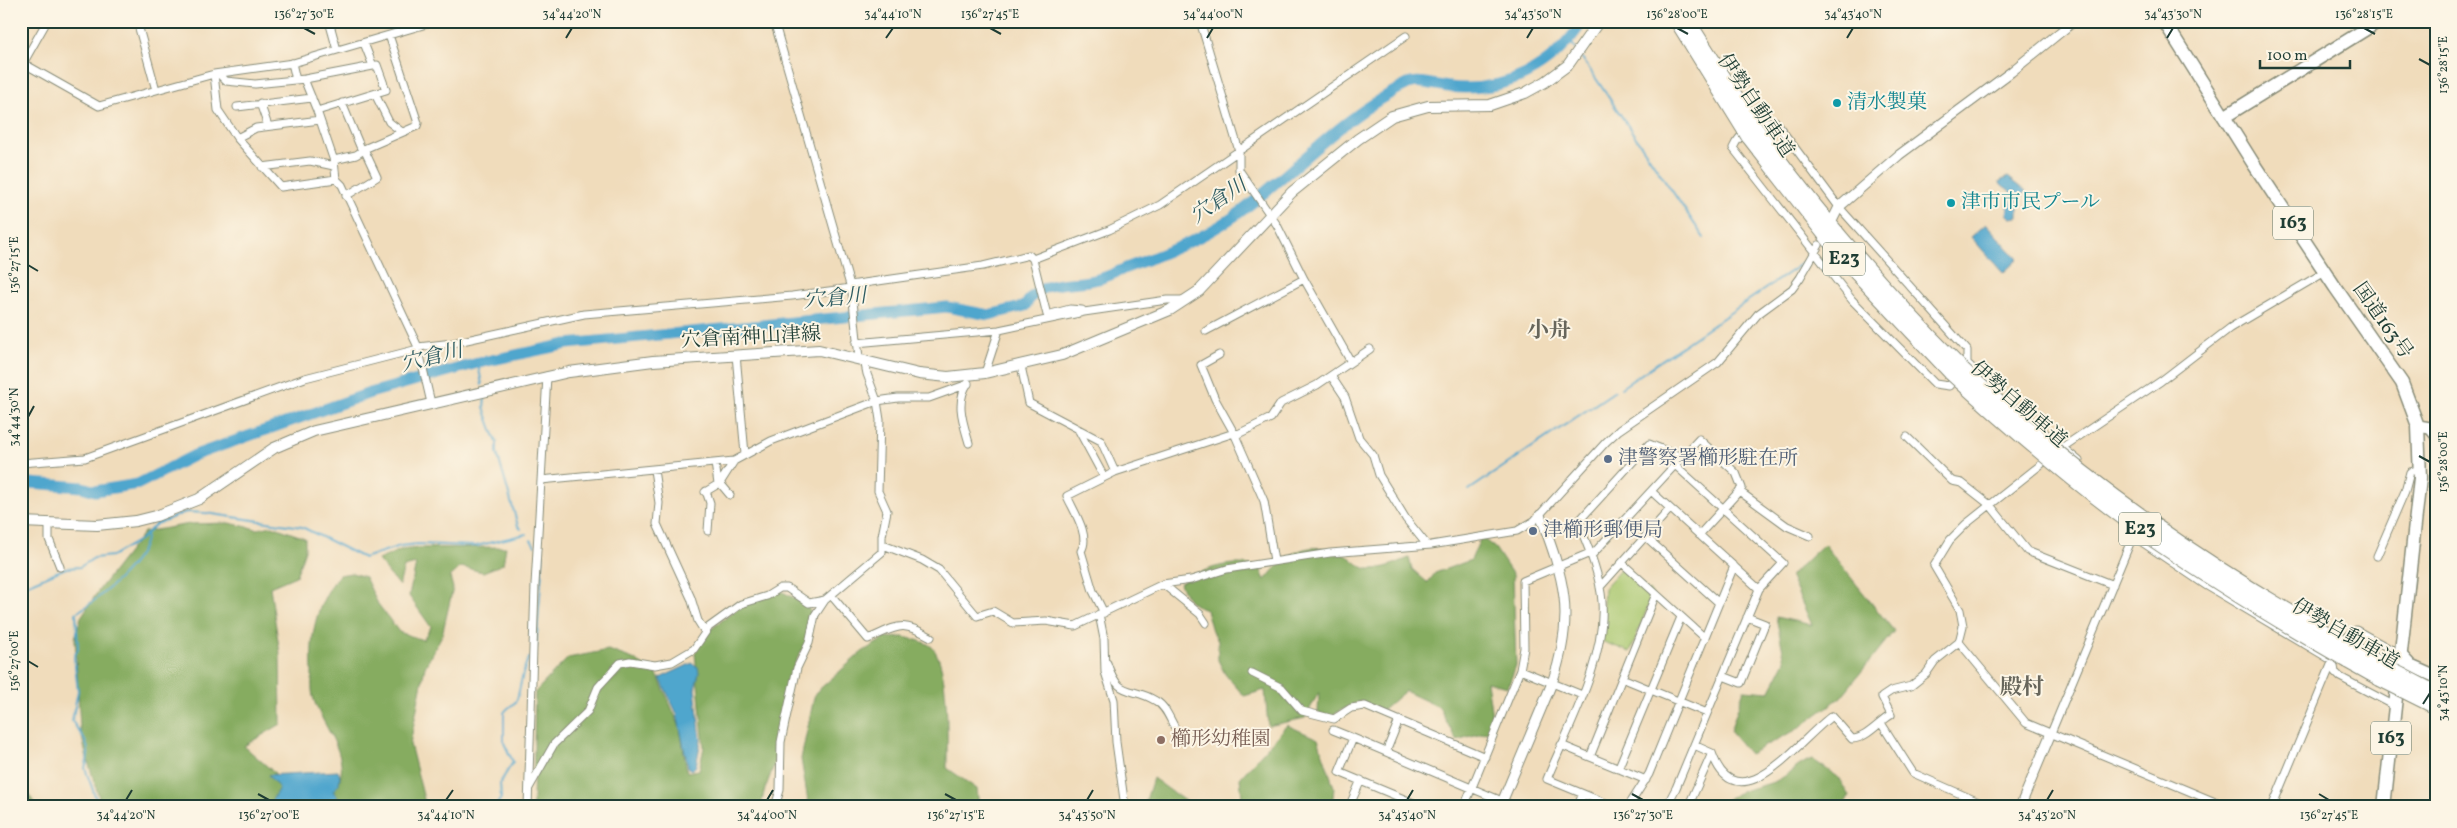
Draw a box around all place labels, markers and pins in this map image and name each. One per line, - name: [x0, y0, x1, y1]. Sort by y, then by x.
- place label: 清水製菓: [1847, 89, 1927, 117]
- marker: 清水製菓: [1831, 97, 1843, 109]
- place label: 津市市民プール: [1961, 189, 2100, 217]
- marker: 津市市民プール: [1945, 197, 1957, 209]
- place label: 津警察署櫛形駐在所: [1618, 445, 1798, 473]
- marker: 津警察署櫛形駐在所: [1602, 453, 1614, 465]
- place label: 津櫛形郵便局: [1543, 517, 1663, 545]
- marker: 津櫛形郵便局: [1527, 525, 1539, 537]
- place label: 櫛形幼稚園: [1171, 726, 1271, 754]
- marker: 櫛形幼稚園: [1155, 734, 1167, 746]

